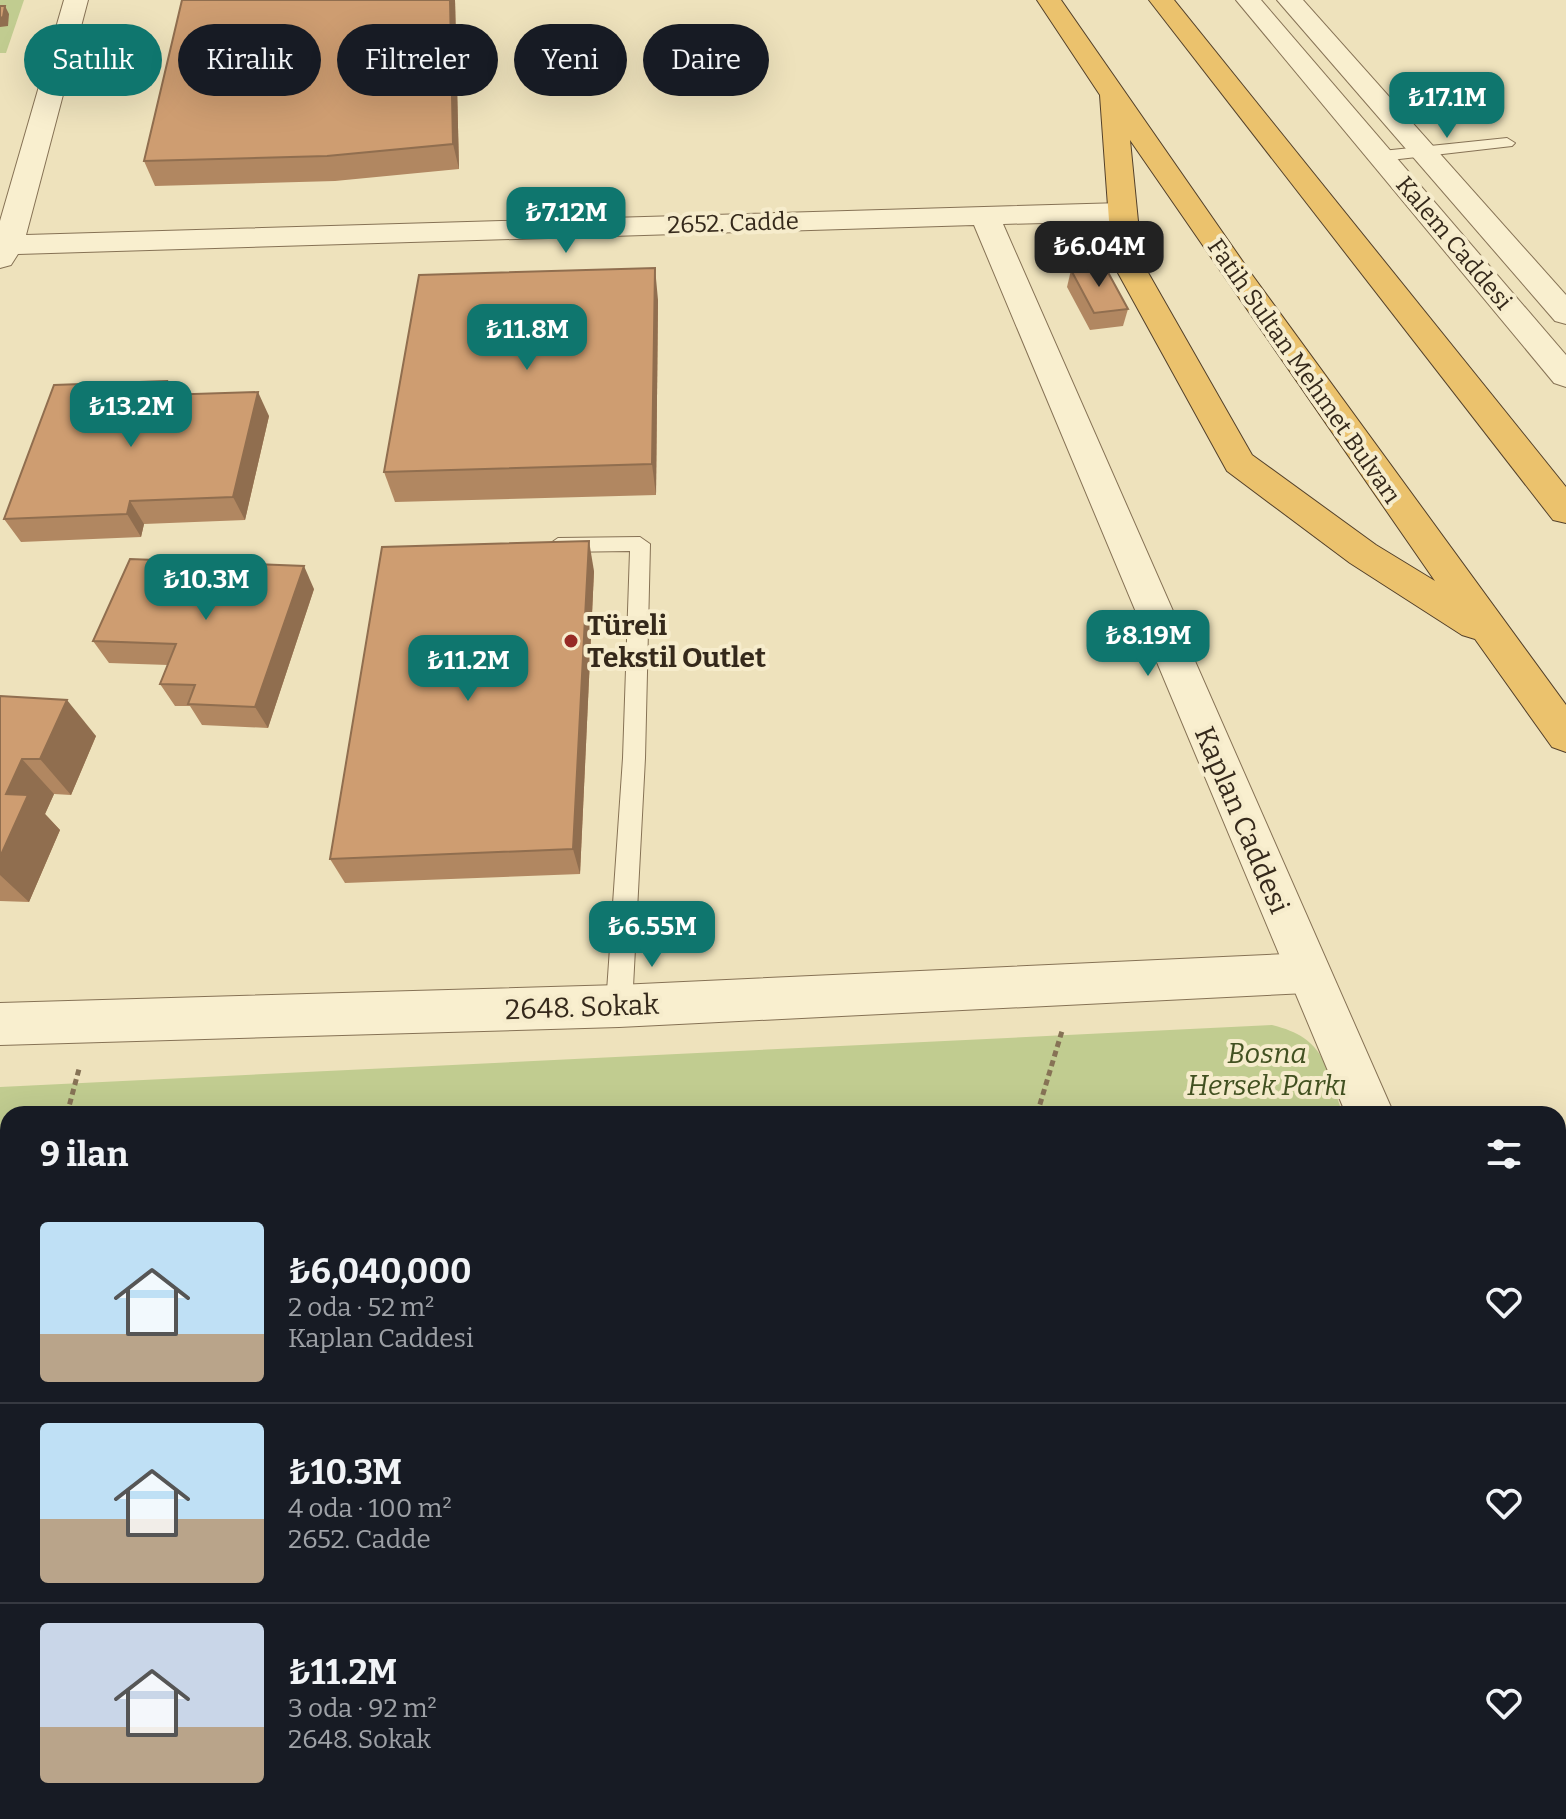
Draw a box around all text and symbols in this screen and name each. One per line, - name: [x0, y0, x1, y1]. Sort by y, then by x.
- chip: Satılık: [24, 24, 162, 96]
- chip: Kiralık: [178, 24, 321, 96]
- chip: Filtreler: [337, 24, 498, 96]
- chip: Yeni: [514, 24, 627, 96]
- chip: Daire: [643, 24, 769, 96]
- pin: ₺17.1M: [1382, 72, 1512, 140]
- text: ₺17.1M: [1407, 82, 1487, 113]
- street label: Kalem Caddesi: [1390, 171, 1518, 315]
- pin: ₺7.12M: [501, 187, 631, 255]
- text: ₺7.12M: [524, 197, 608, 228]
- street label: 2652. Cadde: [667, 207, 799, 239]
- pin: ₺6.04M: [1034, 221, 1164, 289]
- text: ₺6.04M: [1053, 231, 1145, 262]
- street label: Fatih Sultan Mehmet Bulvarı: [1202, 233, 1406, 509]
- pin: ₺11.8M: [462, 304, 592, 372]
- text: ₺11.8M: [485, 314, 569, 345]
- pin: ₺13.2M: [66, 381, 196, 449]
- text: ₺13.2M: [88, 391, 174, 422]
- pin: ₺10.3M: [141, 554, 271, 622]
- text: ₺10.3M: [162, 564, 250, 595]
- place label: Türeli Tekstil Outlet: [587, 609, 766, 674]
- pin: ₺8.19M: [1083, 610, 1213, 678]
- text: ₺8.19M: [1105, 620, 1191, 651]
- marker: Türeli Tekstil Outlet: [562, 632, 580, 650]
- pin: ₺11.2M: [403, 635, 533, 703]
- text: ₺11.2M: [426, 645, 510, 676]
- street label: Kaplan Caddesi: [1188, 721, 1296, 919]
- pin: ₺6.55M: [587, 901, 717, 969]
- text: ₺6.55M: [607, 911, 697, 942]
- street label: 2648. Sokak: [504, 988, 660, 1026]
- park label: Bosna Hersek Parkı: [1187, 1037, 1347, 1102]
- icon: filters: [1482, 1132, 1526, 1176]
- text: 9 ilan: [40, 1134, 128, 1175]
- text: ₺6,040,000: [288, 1251, 472, 1292]
- icon: home: [104, 1254, 200, 1350]
- icon: heart: [1482, 1280, 1526, 1324]
- text: 2 oda · 52 m²: [288, 1292, 434, 1323]
- text: Kaplan Caddesi: [288, 1323, 474, 1354]
- text: ₺10.3M: [288, 1452, 402, 1493]
- icon: home: [104, 1455, 200, 1551]
- icon: heart: [1482, 1481, 1526, 1525]
- text: 4 oda · 100 m²: [288, 1493, 452, 1524]
- text: 2652. Cadde: [288, 1524, 431, 1555]
- text: ₺11.2M: [288, 1652, 397, 1693]
- icon: home: [104, 1655, 200, 1751]
- icon: heart: [1482, 1681, 1526, 1725]
- text: 3 oda · 92 m²: [288, 1693, 437, 1724]
- text: 2648. Sokak: [288, 1724, 431, 1755]

